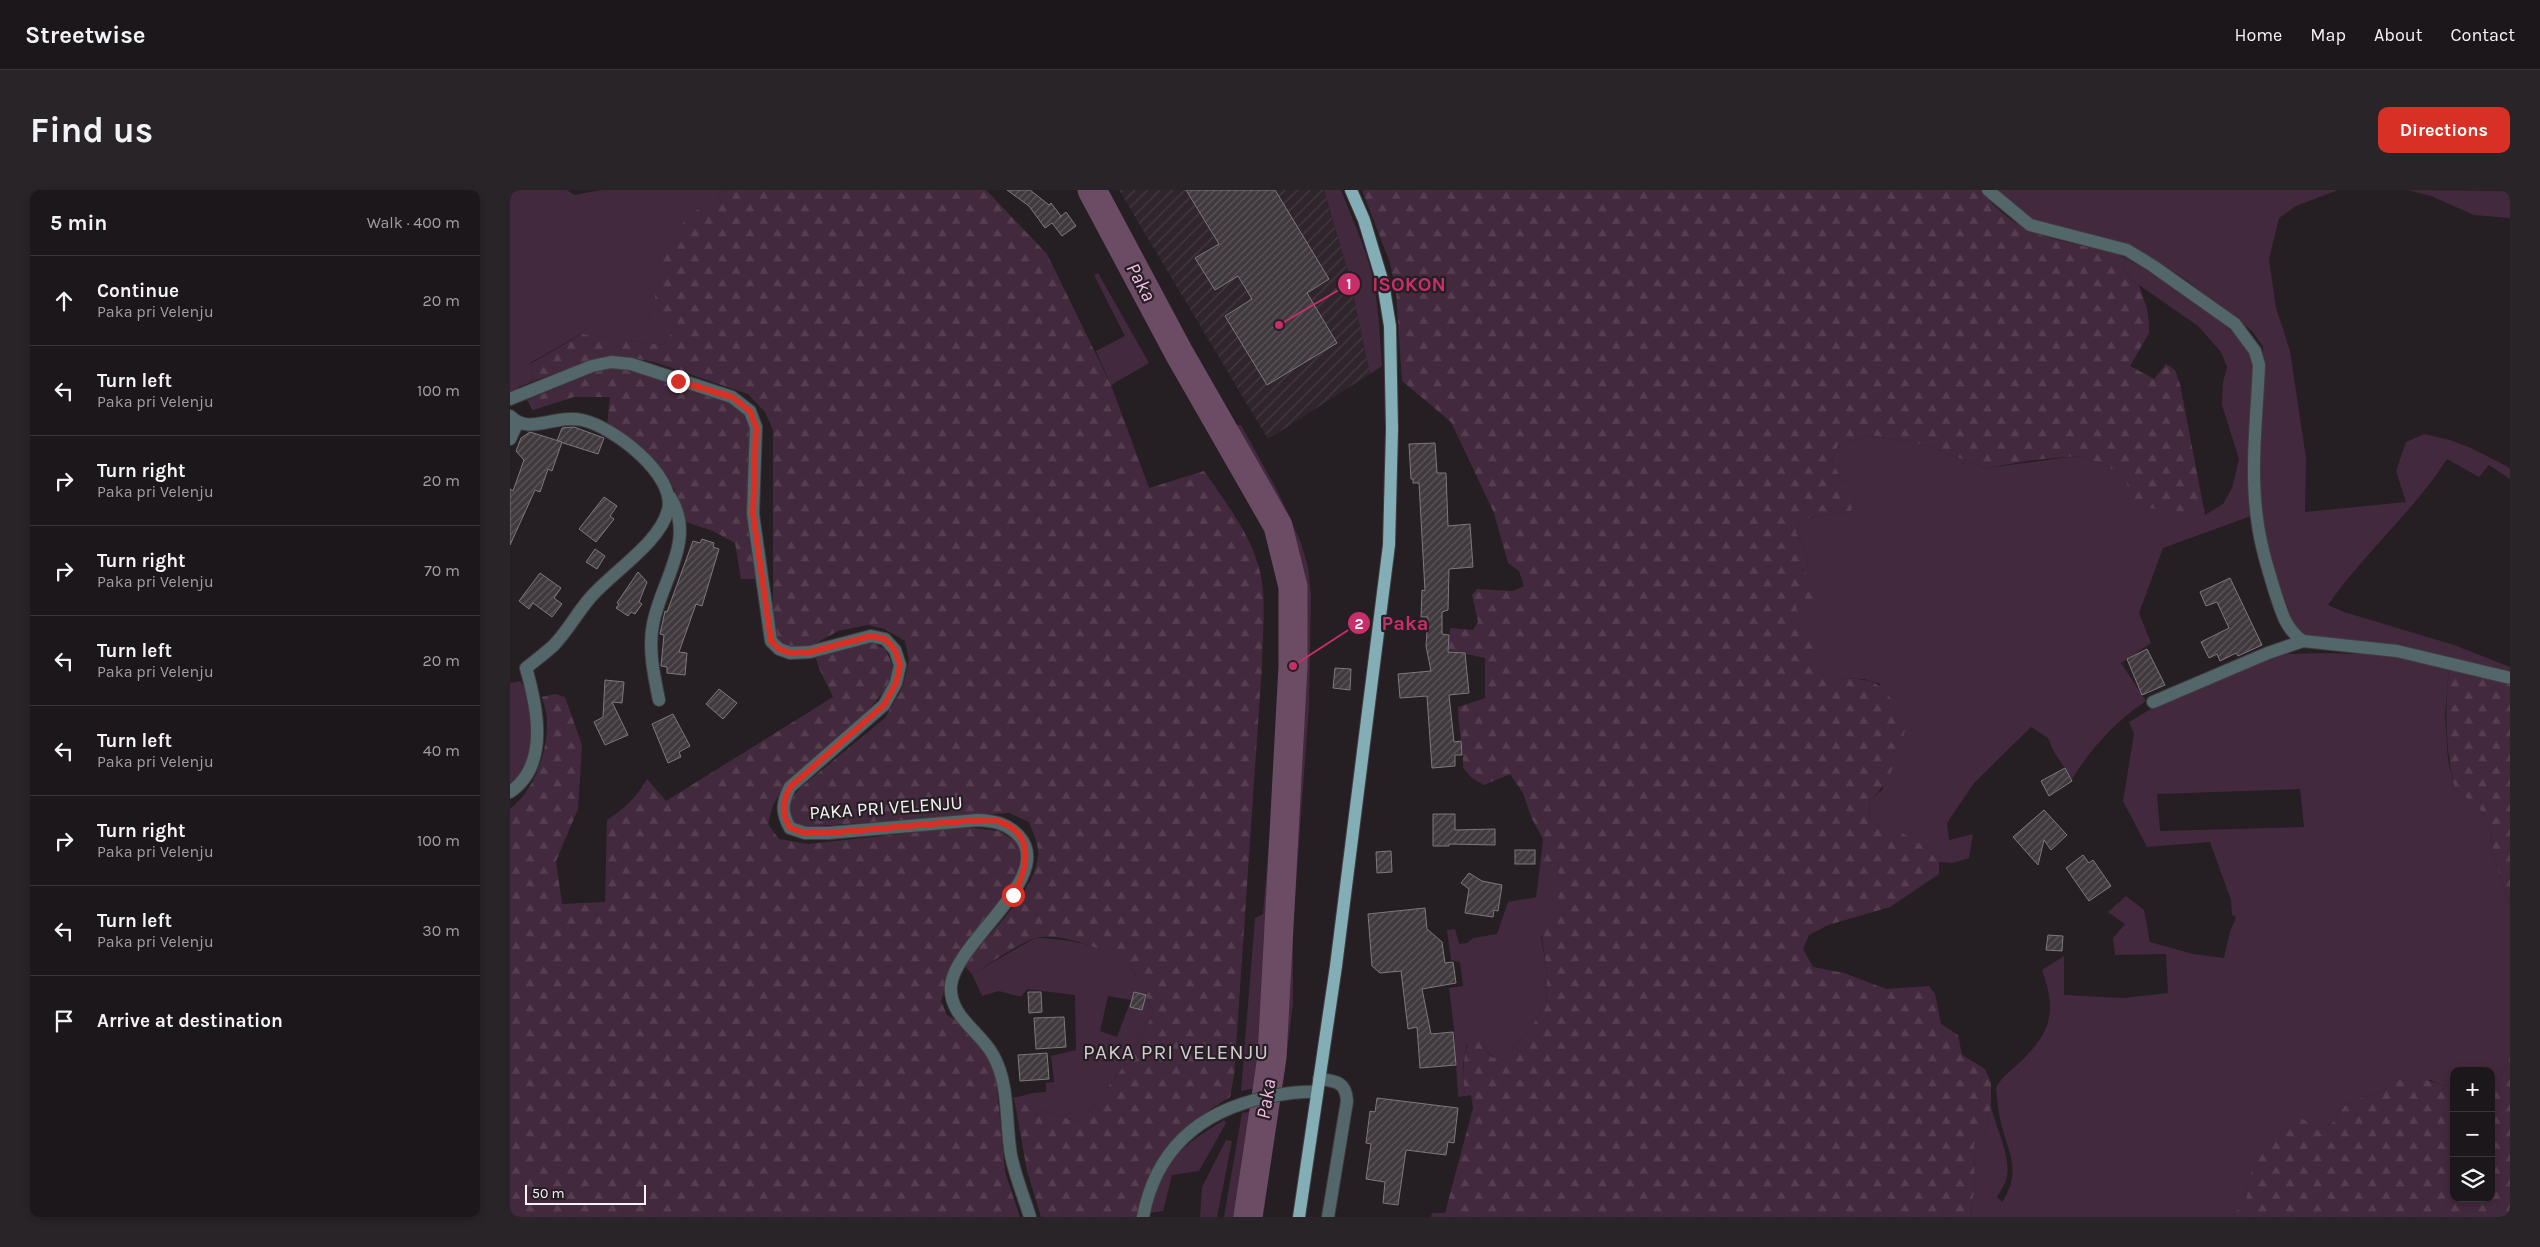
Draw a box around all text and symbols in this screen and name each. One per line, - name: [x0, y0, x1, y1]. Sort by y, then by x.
- text: Streetwise: [25, 21, 146, 49]
- text: Home: [2234, 24, 2282, 46]
- text: Map: [2310, 24, 2346, 46]
- text: About: [2374, 24, 2423, 46]
- text: Contact: [2451, 24, 2515, 46]
- button: Directions: [2378, 107, 2510, 153]
- text: Find us: [30, 110, 153, 151]
- text: 5 min: [50, 211, 107, 235]
- text: Walk · 400 m: [367, 213, 460, 232]
- water label: Paka: [1121, 259, 1161, 305]
- callout: ISOKON: [1337, 267, 1456, 302]
- text: ISOKON: [1372, 273, 1446, 296]
- text: 1: [1346, 275, 1352, 293]
- text: Continue: [97, 280, 179, 302]
- icon: ahead: [50, 287, 78, 315]
- text: 20 m: [422, 291, 460, 310]
- text: Paka pri Velenju: [97, 302, 214, 321]
- text: Turn left: [97, 370, 172, 392]
- route end: [667, 370, 690, 393]
- icon: left: [50, 377, 78, 405]
- text: 100 m: [417, 381, 460, 400]
- text: Paka pri Velenju: [97, 392, 214, 411]
- text: Turn right: [97, 460, 186, 482]
- icon: right: [50, 467, 78, 495]
- text: 20 m: [422, 471, 460, 490]
- text: Paka pri Velenju: [97, 482, 214, 501]
- text: Turn right: [97, 550, 186, 572]
- icon: right: [50, 557, 78, 585]
- text: 70 m: [424, 561, 460, 580]
- text: Paka pri Velenju: [97, 572, 214, 591]
- callout: Paka: [1347, 606, 1438, 641]
- text: Paka: [1382, 612, 1428, 635]
- text: 2: [1354, 615, 1364, 633]
- text: Turn left: [97, 640, 172, 662]
- icon: left: [50, 647, 78, 675]
- text: 20 m: [422, 651, 460, 670]
- text: Paka pri Velenju: [97, 662, 214, 681]
- text: Turn left: [97, 730, 172, 752]
- icon: left: [50, 737, 78, 765]
- text: 40 m: [423, 741, 460, 760]
- text: Paka pri Velenju: [97, 752, 214, 771]
- street label: PAKA PRI VELENJU: [809, 792, 963, 824]
- text: Turn right: [97, 820, 186, 842]
- icon: right: [50, 827, 78, 855]
- text: 100 m: [417, 831, 460, 850]
- text: Paka pri Velenju: [97, 842, 214, 861]
- route start: [1002, 884, 1025, 907]
- text: Turn left: [97, 910, 172, 932]
- icon: left: [50, 917, 78, 945]
- text: 30 m: [422, 921, 460, 940]
- text: Paka pri Velenju: [97, 932, 214, 951]
- icon: arrive: [50, 1007, 78, 1035]
- text: Arrive at destination: [97, 1010, 283, 1032]
- district label: PAKA PRI VELENJU: [1083, 1040, 1269, 1064]
- map controls: [2450, 1067, 2495, 1202]
- button: +: [2450, 1067, 2495, 1112]
- water label: Paka: [1251, 1077, 1281, 1121]
- button: −: [2450, 1112, 2495, 1157]
- button: layers: [2450, 1157, 2495, 1202]
- scale bar: [525, 1182, 646, 1205]
- text: 50 m: [532, 1185, 565, 1202]

